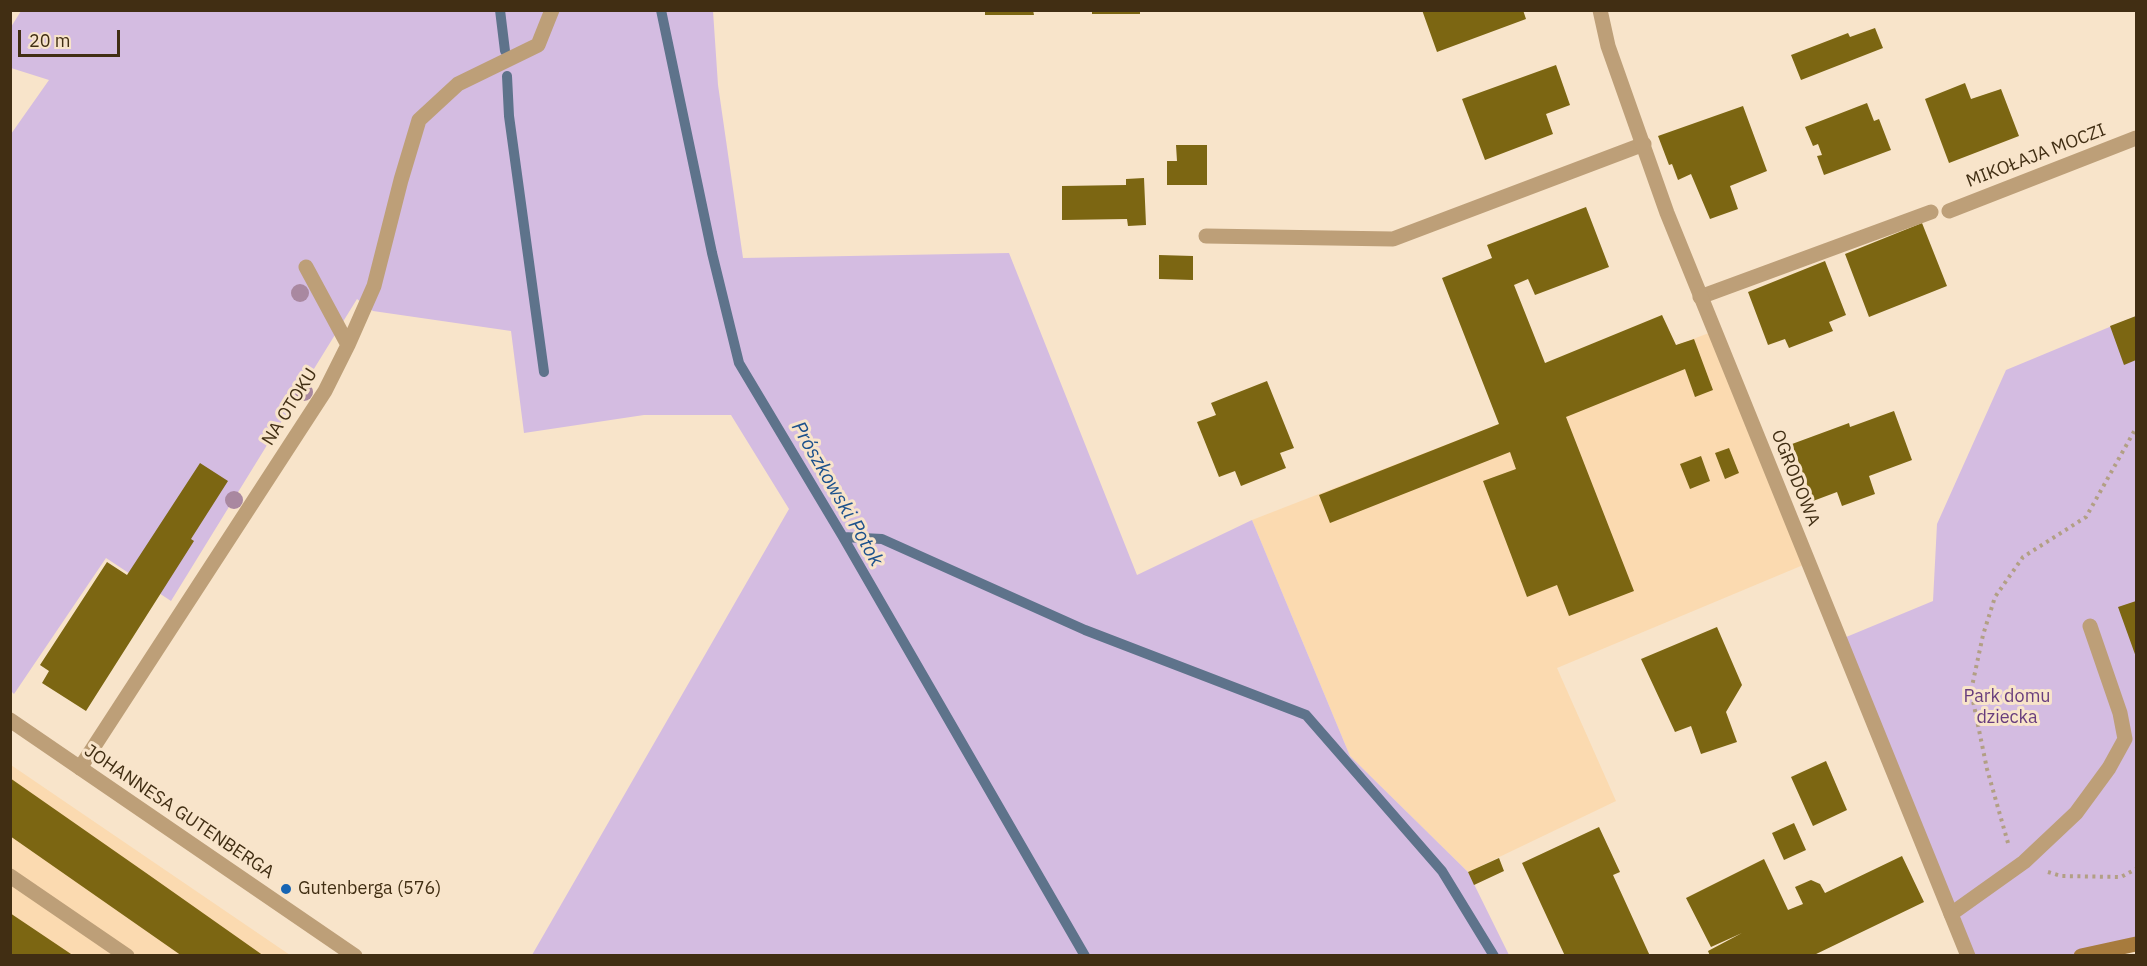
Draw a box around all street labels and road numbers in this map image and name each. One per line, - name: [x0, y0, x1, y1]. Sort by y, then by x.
- street label: MIKOŁAJA MOCZI: [1963, 119, 2109, 193]
- street label: NA OTOKU: [258, 364, 322, 450]
- street label: OGRODOWA: [1766, 427, 1824, 529]
- street label: JOHANNESA GUTENBERGA: [80, 740, 278, 884]

